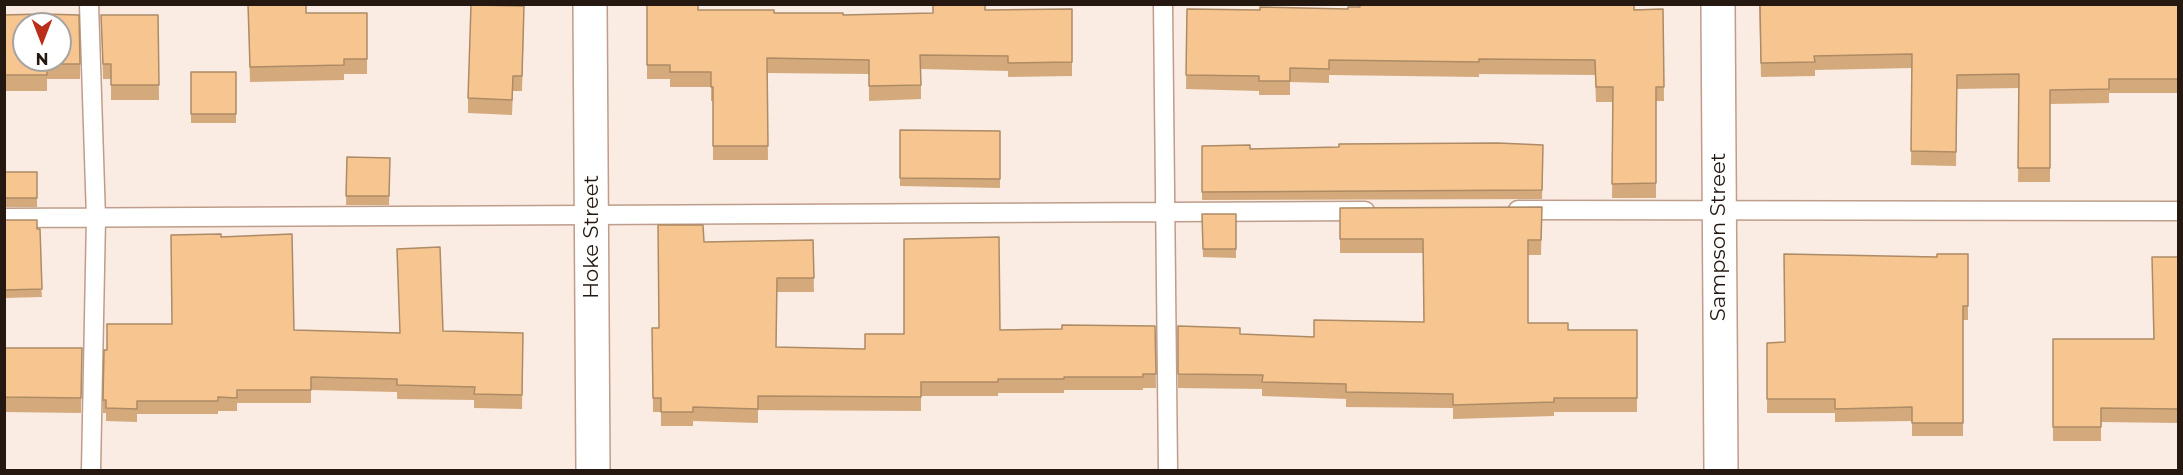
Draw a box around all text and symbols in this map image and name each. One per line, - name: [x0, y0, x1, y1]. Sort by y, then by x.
- north arrow: [12, 12, 72, 72]
- text: N: [36, 49, 48, 68]
- street label: Sampson Street: [1706, 153, 1732, 321]
- street label: Hoke Street: [579, 175, 605, 299]

